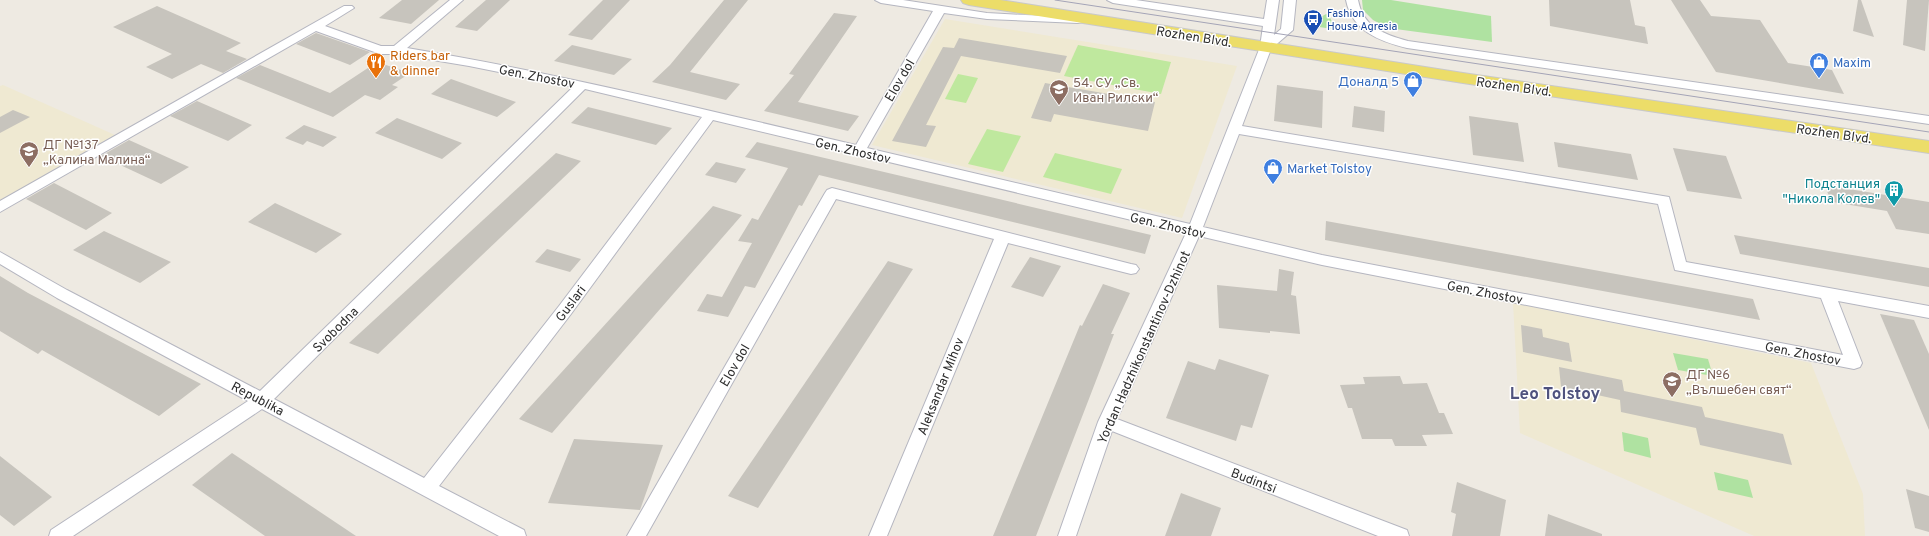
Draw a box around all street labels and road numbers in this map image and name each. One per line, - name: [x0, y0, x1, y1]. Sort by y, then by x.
- street label: Rozhen Blvd.: [1155, 24, 1232, 52]
- street label: Elov dol: [882, 57, 919, 105]
- street label: Gen. Zhostov: [497, 63, 576, 93]
- street label: Rozhen Blvd.: [1475, 75, 1552, 101]
- street label: Rozhen Blvd.: [1795, 122, 1872, 148]
- street label: Gen. Zhostov: [813, 135, 892, 168]
- street label: Gen. Zhostov: [1128, 210, 1207, 243]
- street label: Yordan Hadzhikonstantinov-Dzhinot: [1095, 249, 1195, 447]
- street label: Gen. Zhostov: [1445, 279, 1524, 309]
- street label: Guslari: [553, 283, 590, 325]
- street label: Svobodna: [310, 304, 363, 357]
- street label: Aleksandar Mihov: [915, 335, 969, 438]
- street label: Gen. Zhostov: [1763, 340, 1842, 370]
- street label: Elov dol: [717, 342, 754, 390]
- street label: Republika: [228, 379, 286, 420]
- street label: Budintsi: [1228, 466, 1278, 498]

